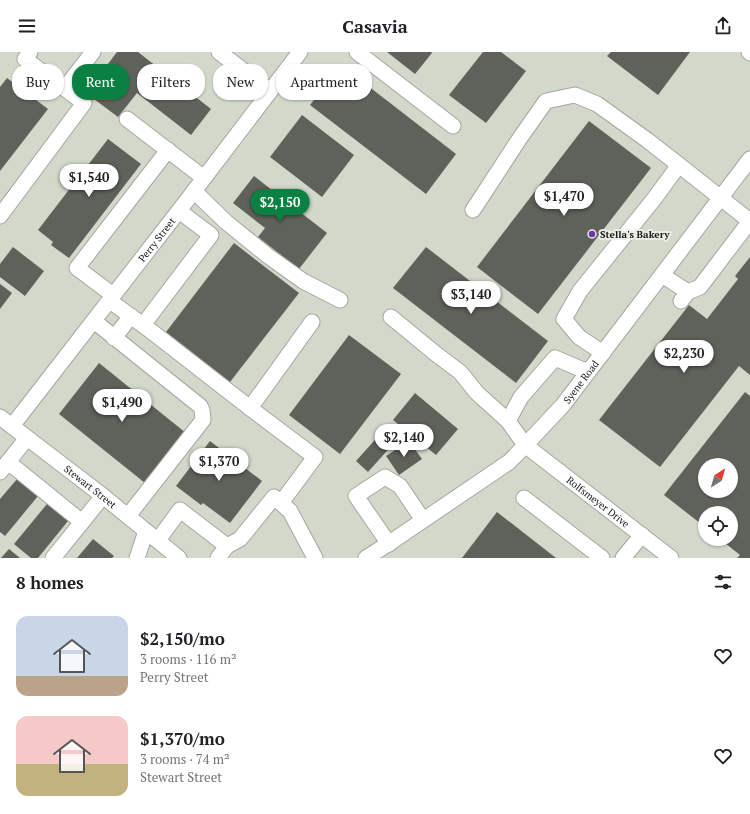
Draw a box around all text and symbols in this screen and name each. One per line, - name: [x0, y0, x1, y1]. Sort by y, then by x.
- text: Casavia: [342, 14, 408, 38]
- icon: menu: [16, 15, 38, 37]
- icon: share: [712, 15, 734, 37]
- chip: Buy: [12, 64, 64, 100]
- chip: Rent: [72, 64, 129, 100]
- chip: Filters: [137, 64, 205, 100]
- chip: New: [213, 64, 268, 100]
- chip: Apartment: [276, 64, 372, 100]
- pin: $1,540: [56, 164, 122, 198]
- text: $1,540: [69, 168, 109, 186]
- pin: $1,470: [531, 183, 597, 217]
- text: $1,470: [544, 187, 584, 205]
- pin: $2,150: [247, 189, 313, 223]
- text: $2,150: [260, 193, 300, 211]
- street label: Perry Street: [135, 214, 178, 264]
- place label: Stella's Bakery: [600, 228, 670, 241]
- marker: Stella's Bakery: [587, 229, 597, 239]
- pin: $3,140: [438, 281, 504, 315]
- text: $3,140: [451, 285, 491, 303]
- pin: $2,230: [651, 340, 717, 374]
- text: $2,230: [664, 344, 704, 362]
- street label: Syene Road: [560, 357, 602, 406]
- pin: $1,490: [89, 389, 155, 423]
- text: $1,490: [102, 393, 142, 411]
- pin: $2,140: [371, 424, 437, 458]
- text: $2,140: [384, 428, 424, 446]
- pin: $1,370: [186, 448, 252, 482]
- text: $1,370: [199, 452, 239, 470]
- north arrow: [698, 458, 738, 498]
- map controls: [698, 458, 738, 546]
- street label: Stewart Street: [61, 462, 120, 511]
- street label: Rolfsmeyer Drive: [564, 473, 632, 530]
- button: locate: [698, 506, 738, 546]
- text: 8 homes: [16, 571, 84, 594]
- icon: filters: [712, 571, 734, 593]
- text: $2,150/mo: [140, 627, 225, 650]
- icon: home: [48, 632, 96, 680]
- icon: heart: [712, 645, 734, 667]
- text: 3 rooms · 116 m²: [140, 650, 237, 668]
- text: Perry Street: [140, 668, 209, 686]
- text: $1,370/mo: [140, 727, 225, 750]
- icon: home: [48, 732, 96, 780]
- icon: heart: [712, 745, 734, 767]
- text: 3 rooms · 74 m²: [140, 750, 230, 768]
- text: Stewart Street: [140, 768, 222, 786]

